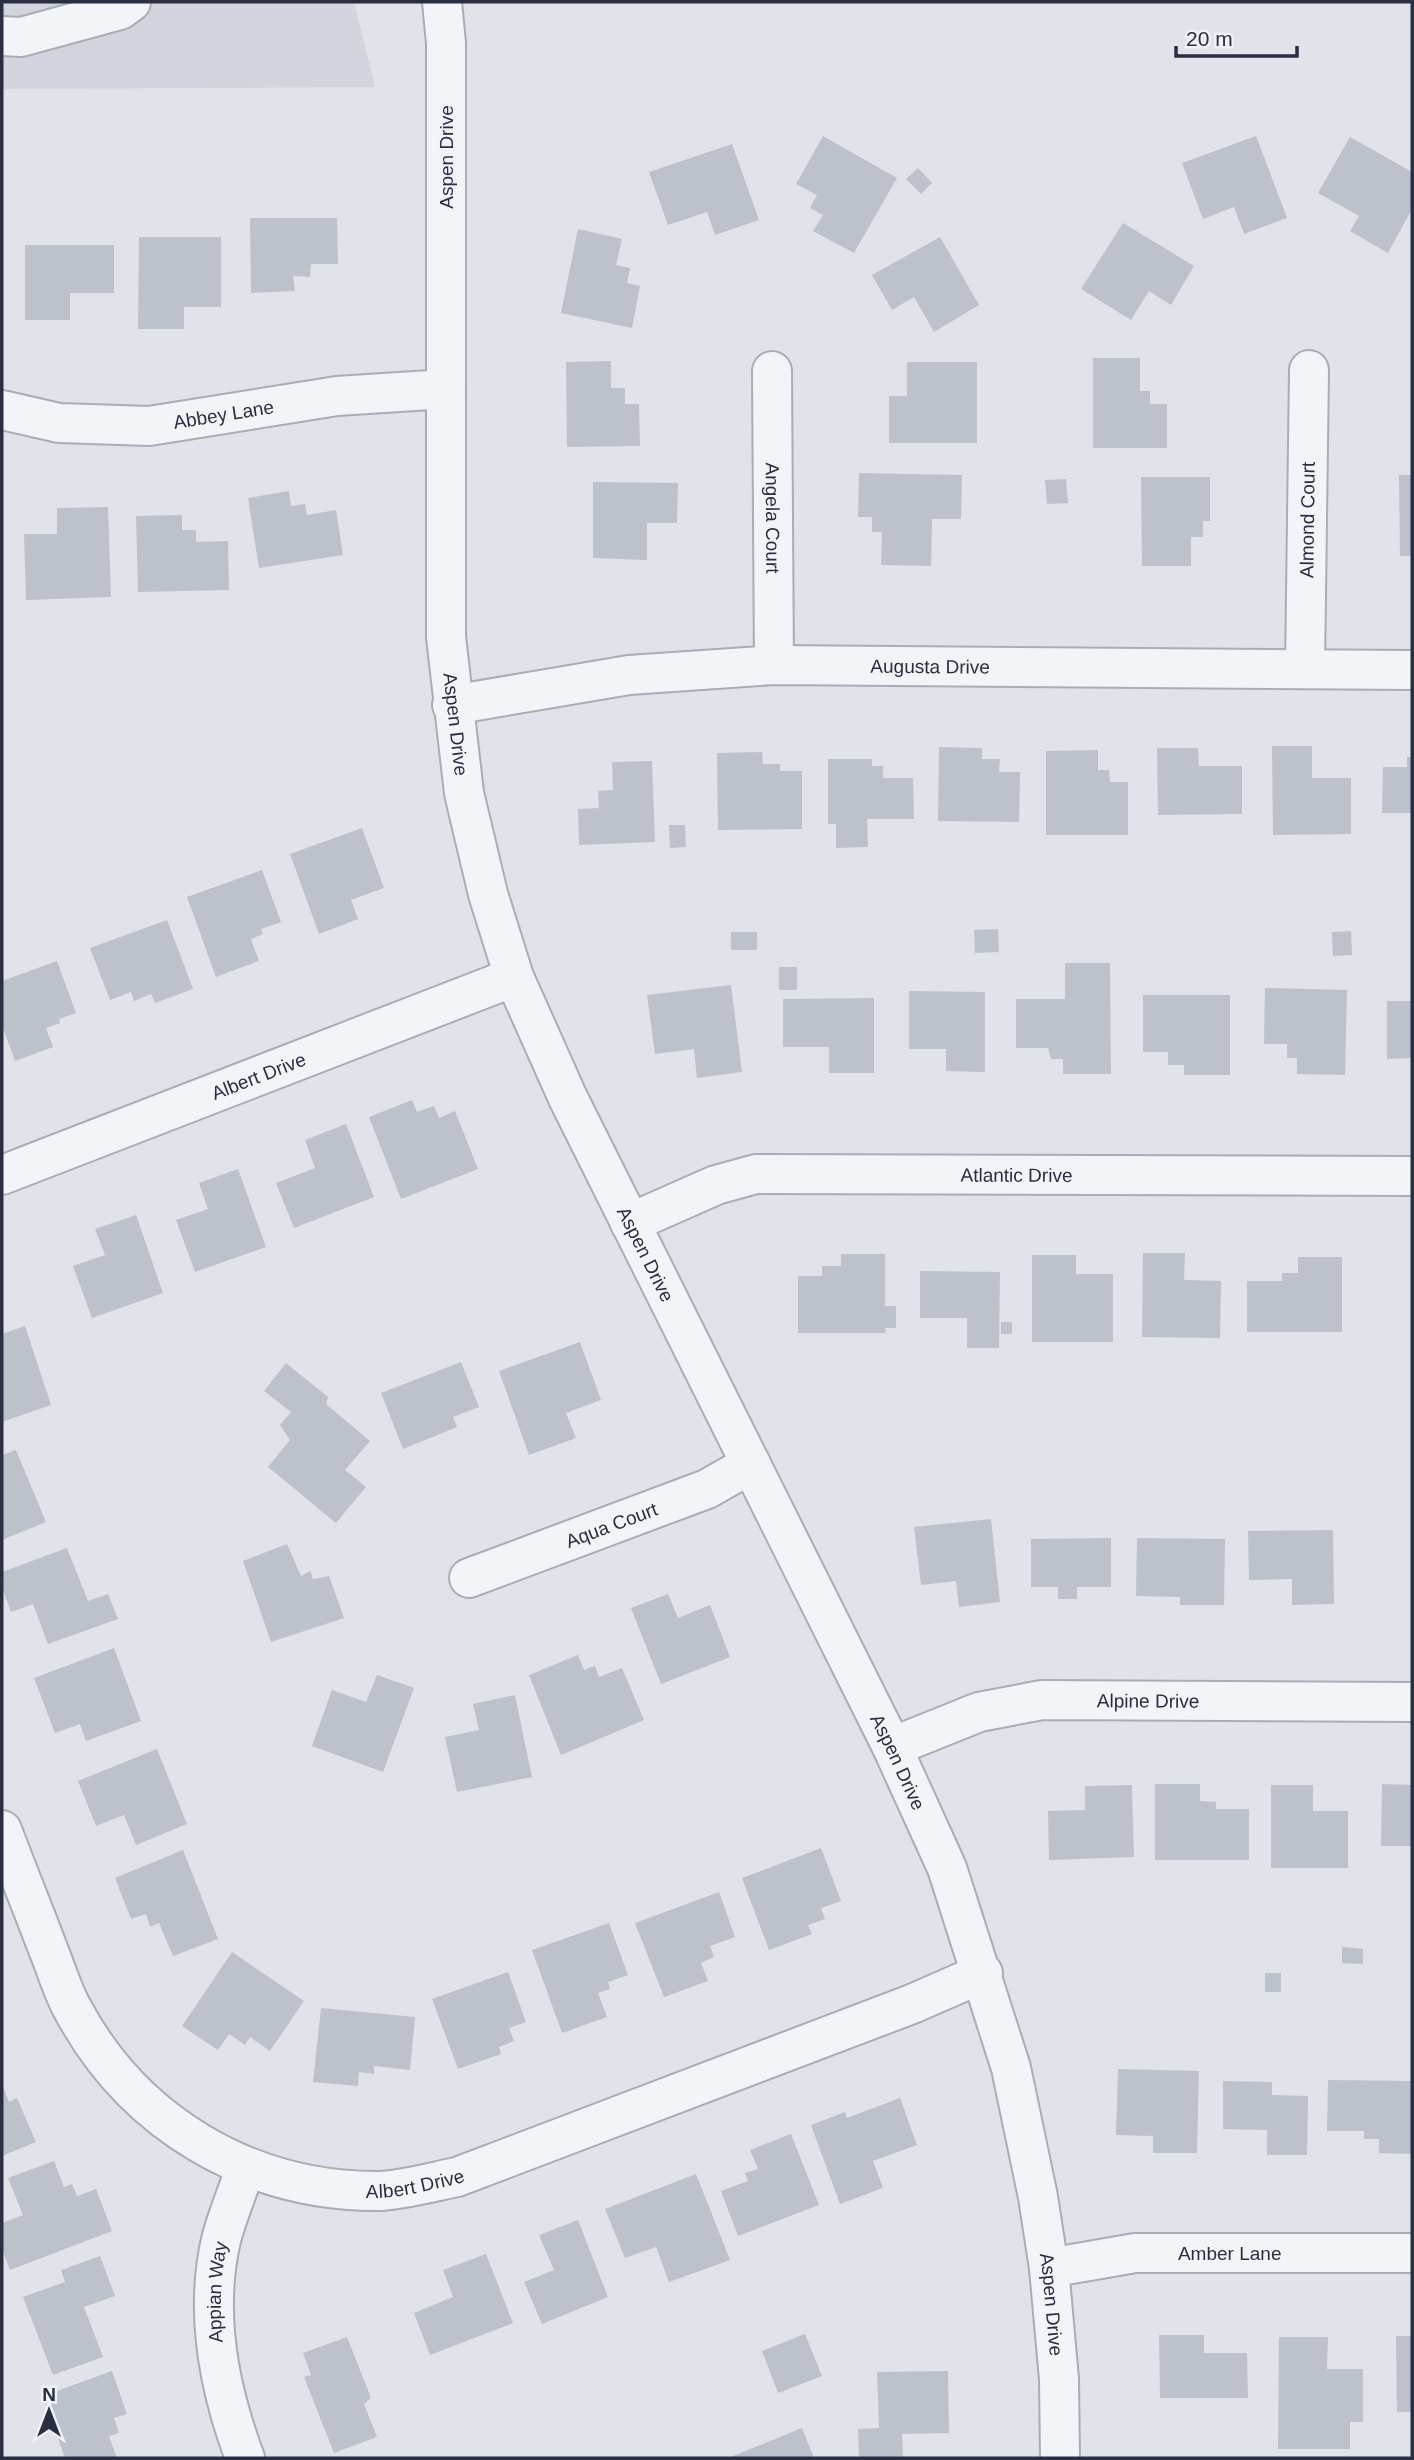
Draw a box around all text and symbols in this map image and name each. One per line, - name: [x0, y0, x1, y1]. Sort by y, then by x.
- scale bar: [1176, 14, 1297, 58]
- text: 20 m: [1186, 27, 1233, 50]
- street label: Aspen Drive: [436, 105, 457, 209]
- street label: Abbey Lane: [172, 396, 275, 432]
- street label: Almond Court: [1296, 461, 1318, 578]
- street label: Angela Court: [762, 462, 784, 574]
- street label: Augusta Drive: [870, 655, 990, 677]
- street label: Aspen Drive: [440, 672, 472, 777]
- street label: Albert Drive: [208, 1048, 309, 1104]
- street label: Atlantic Drive: [960, 1164, 1073, 1185]
- street label: Aspen Drive: [613, 1203, 678, 1305]
- street label: Aqua Court: [563, 1498, 661, 1551]
- street label: Alpine Drive: [1097, 1690, 1199, 1711]
- street label: Aspen Drive: [867, 1710, 930, 1813]
- street label: Albert Drive: [366, 2165, 467, 2202]
- street label: Appian Way: [203, 2239, 231, 2344]
- street label: Amber Lane: [1178, 2243, 1281, 2264]
- street label: Aspen Drive: [1036, 2251, 1067, 2357]
- north arrow: [14, 2376, 84, 2446]
- text: N: [42, 2384, 56, 2405]

